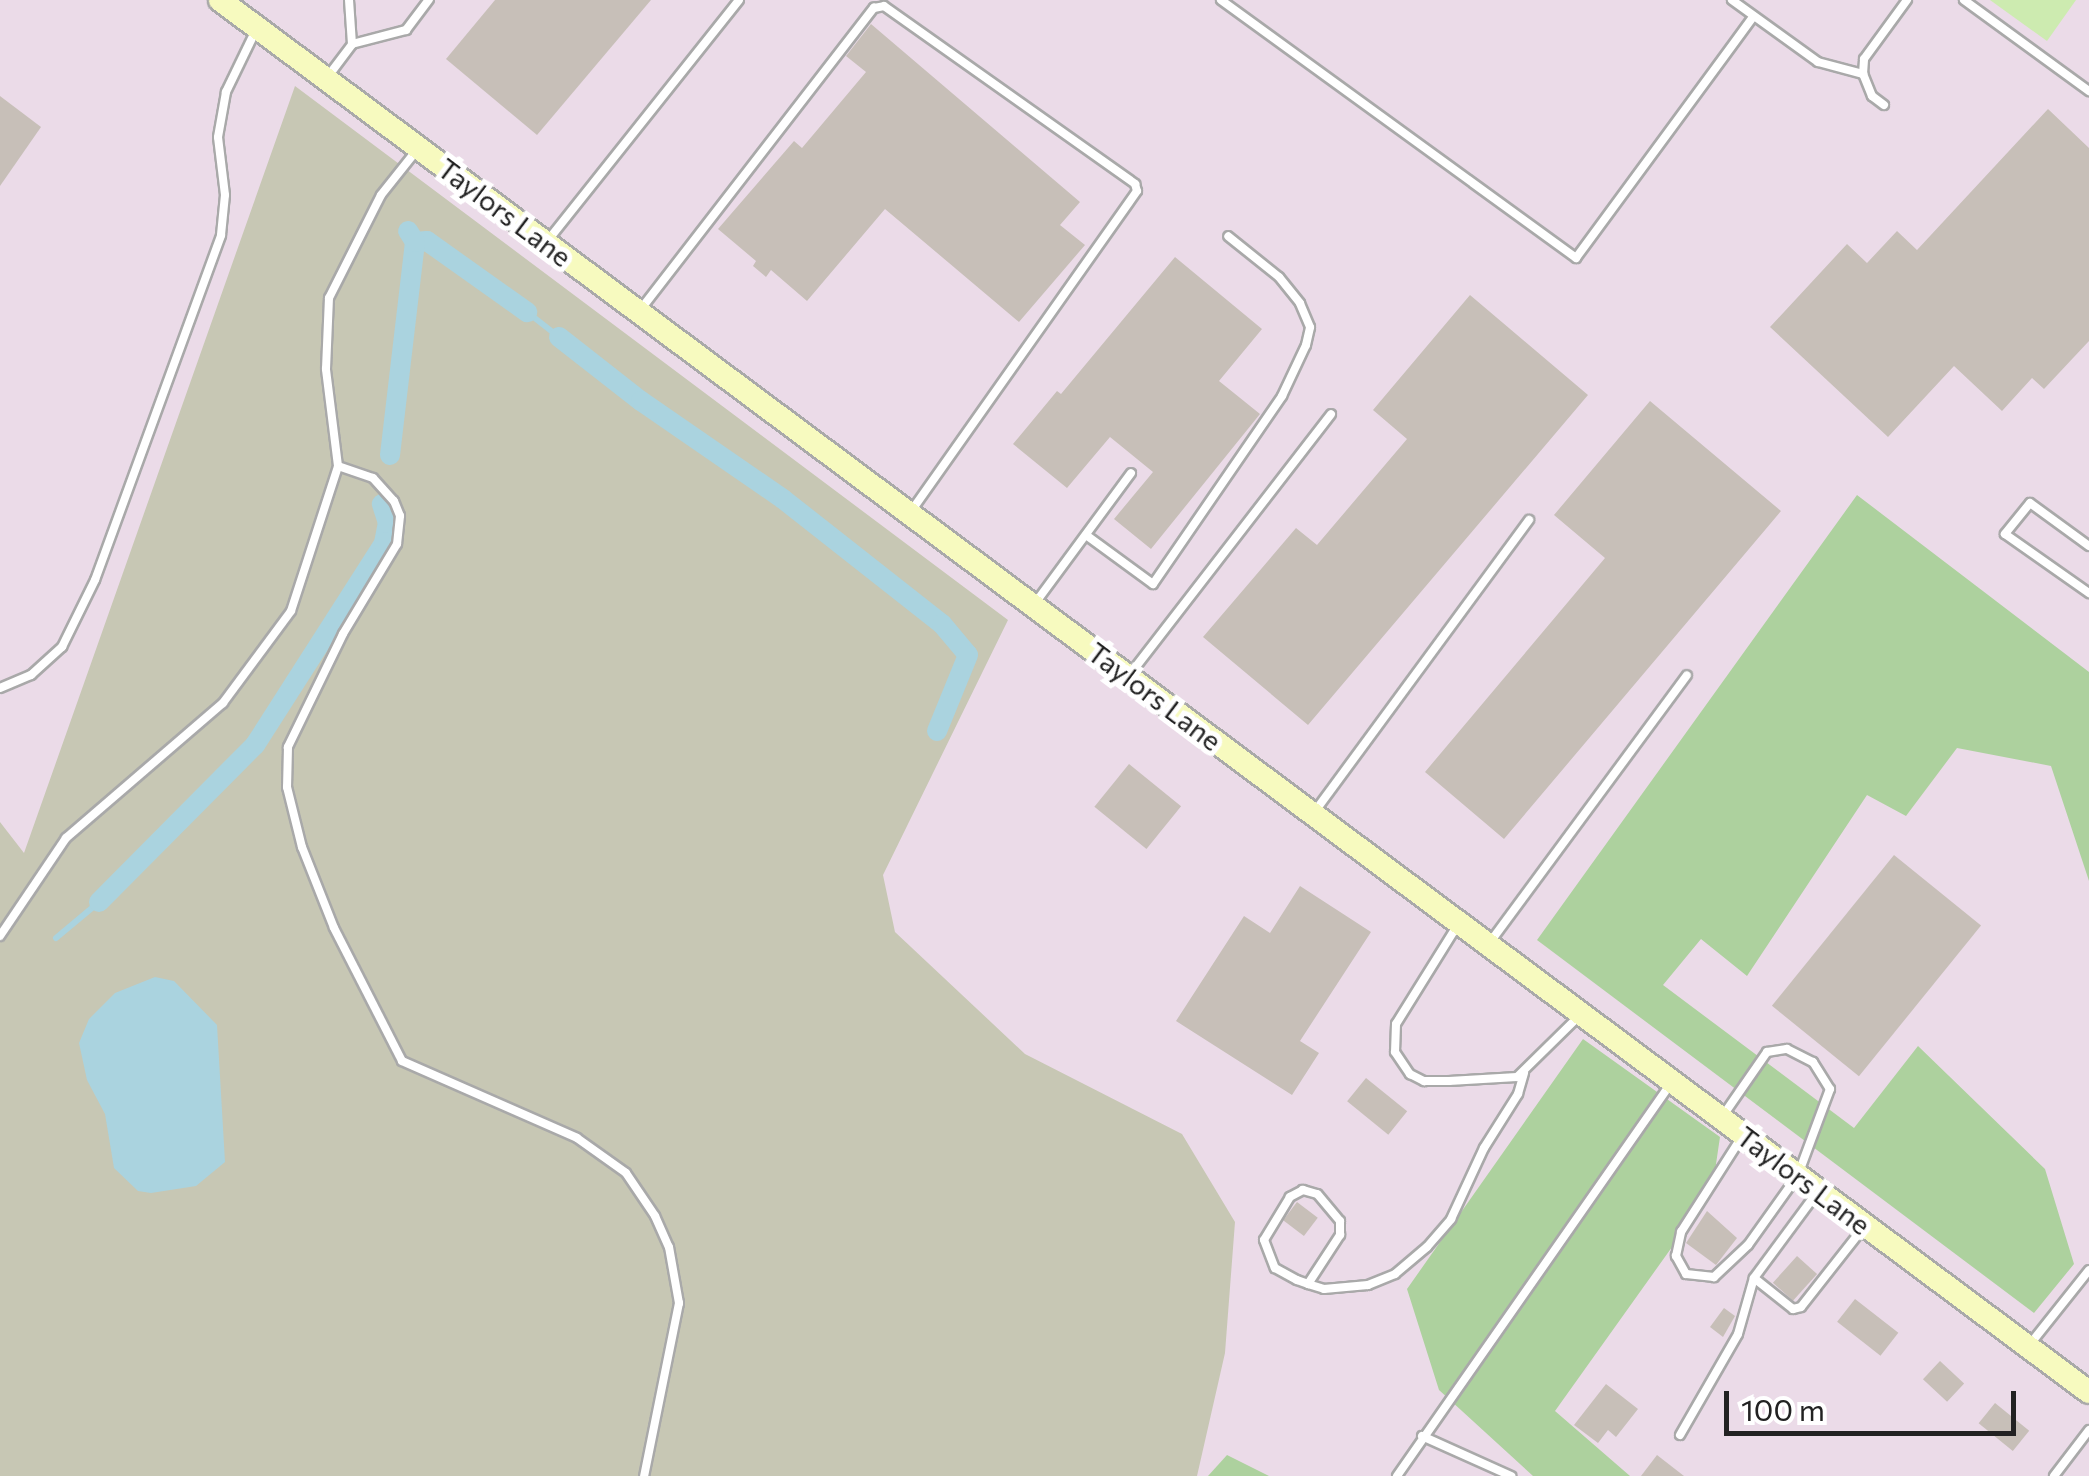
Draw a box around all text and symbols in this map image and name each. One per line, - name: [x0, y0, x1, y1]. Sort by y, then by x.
- street label: Taylors Lane: [432, 151, 578, 273]
- street label: Taylors Lane: [1082, 635, 1228, 757]
- street label: Taylors Lane: [1731, 1119, 1877, 1241]
- scale bar: [1729, 1371, 2022, 1433]
- text: 100 m: [1741, 1390, 1825, 1427]

